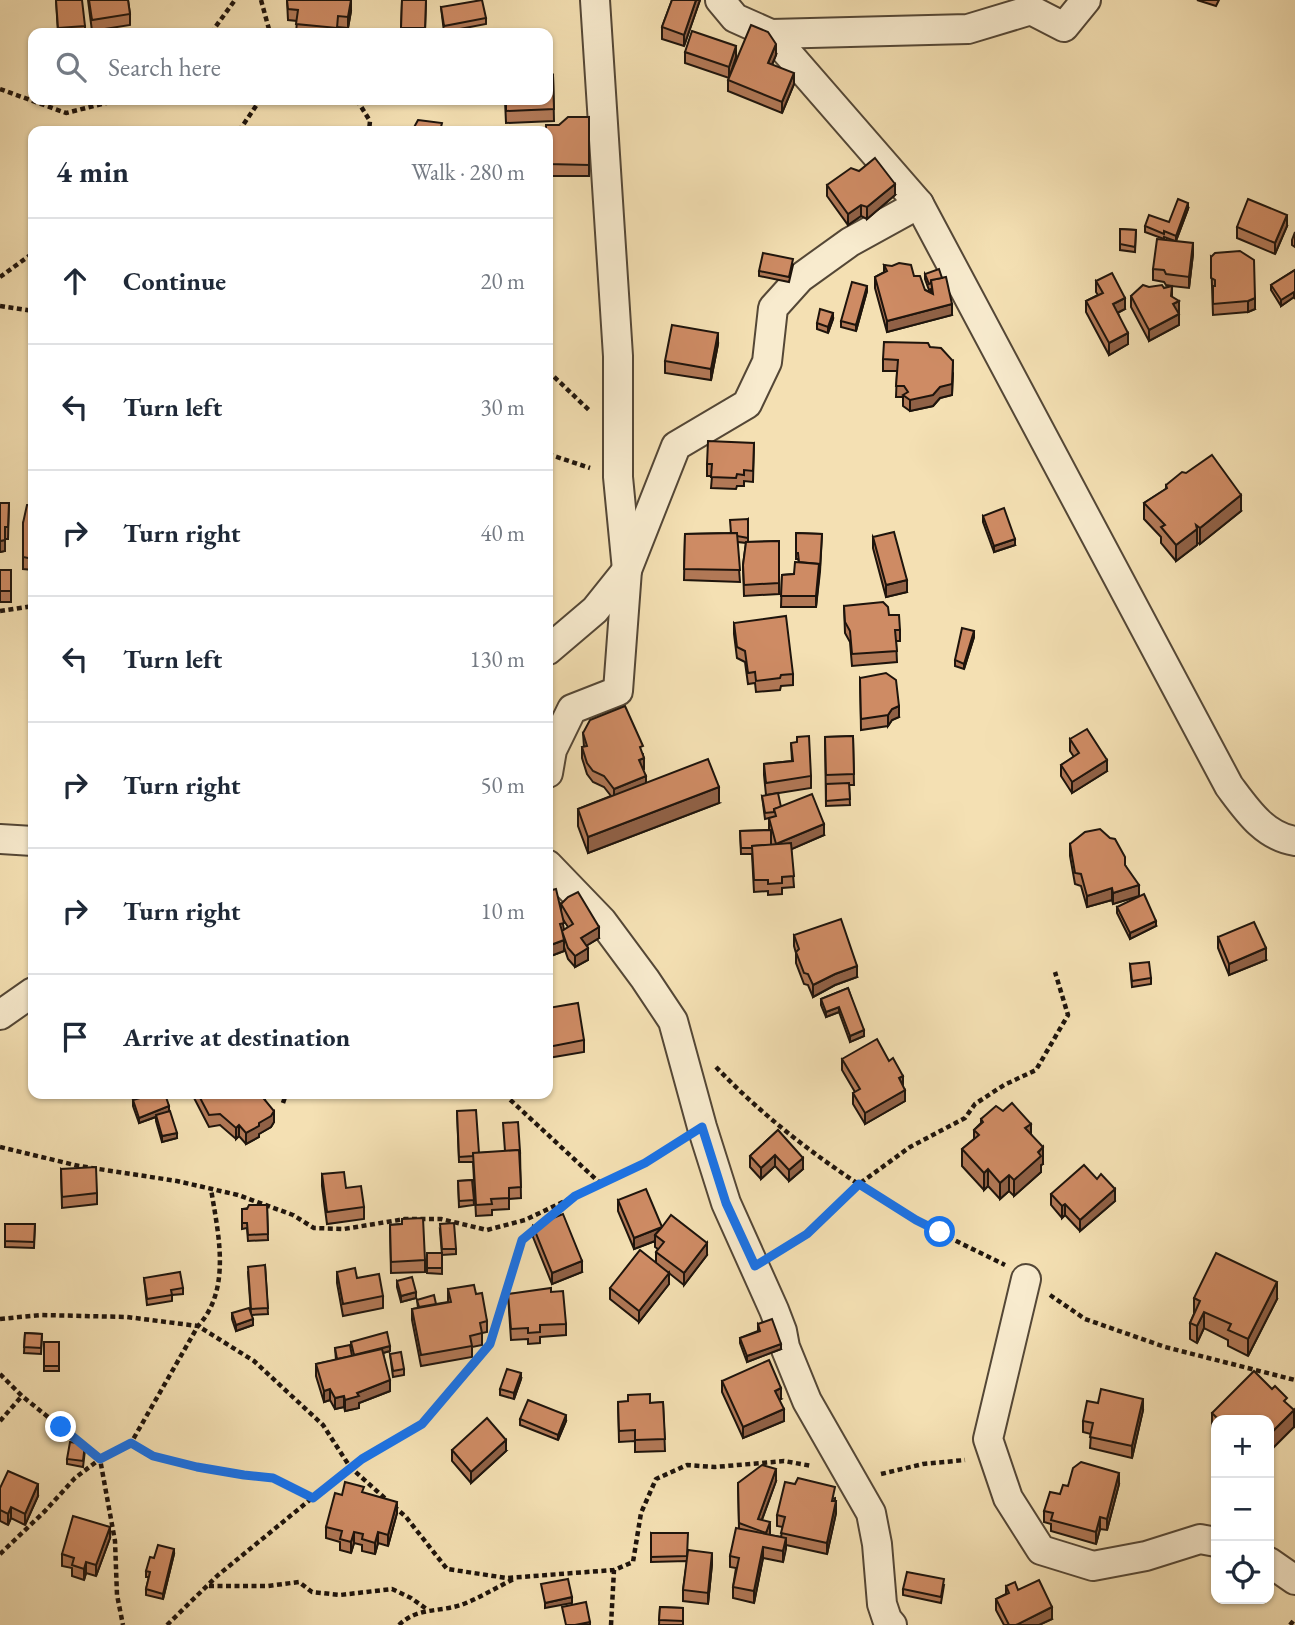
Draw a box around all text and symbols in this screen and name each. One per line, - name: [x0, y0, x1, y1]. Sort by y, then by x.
- search box: [28, 28, 553, 105]
- icon: search: [52, 48, 90, 86]
- text: Search here: [108, 50, 221, 84]
- text: 4 min: [56, 152, 129, 191]
- text: Walk · 280 m: [411, 157, 525, 187]
- icon: ahead: [56, 262, 94, 300]
- text: Continue: [123, 264, 226, 298]
- text: 20 m: [480, 266, 525, 296]
- icon: left: [56, 388, 94, 426]
- text: Turn left: [123, 390, 222, 424]
- text: 30 m: [480, 392, 525, 422]
- icon: right: [56, 514, 94, 552]
- text: Turn right: [123, 516, 241, 550]
- text: 40 m: [480, 518, 525, 548]
- icon: left: [56, 640, 94, 678]
- text: Turn left: [123, 642, 222, 676]
- text: 130 m: [469, 644, 525, 674]
- icon: right: [56, 766, 94, 804]
- text: Turn right: [123, 768, 241, 802]
- text: 50 m: [480, 770, 525, 800]
- icon: right: [56, 892, 94, 930]
- text: Turn right: [123, 894, 241, 928]
- text: 10 m: [480, 896, 525, 926]
- icon: arrive: [56, 1018, 94, 1056]
- text: Arrive at destination: [123, 1020, 350, 1054]
- route start: [924, 1216, 955, 1247]
- route end: [45, 1411, 76, 1442]
- map controls: [1211, 1415, 1274, 1604]
- button: +: [1211, 1415, 1274, 1478]
- button: −: [1211, 1478, 1274, 1541]
- button: locate: [1211, 1541, 1274, 1604]

